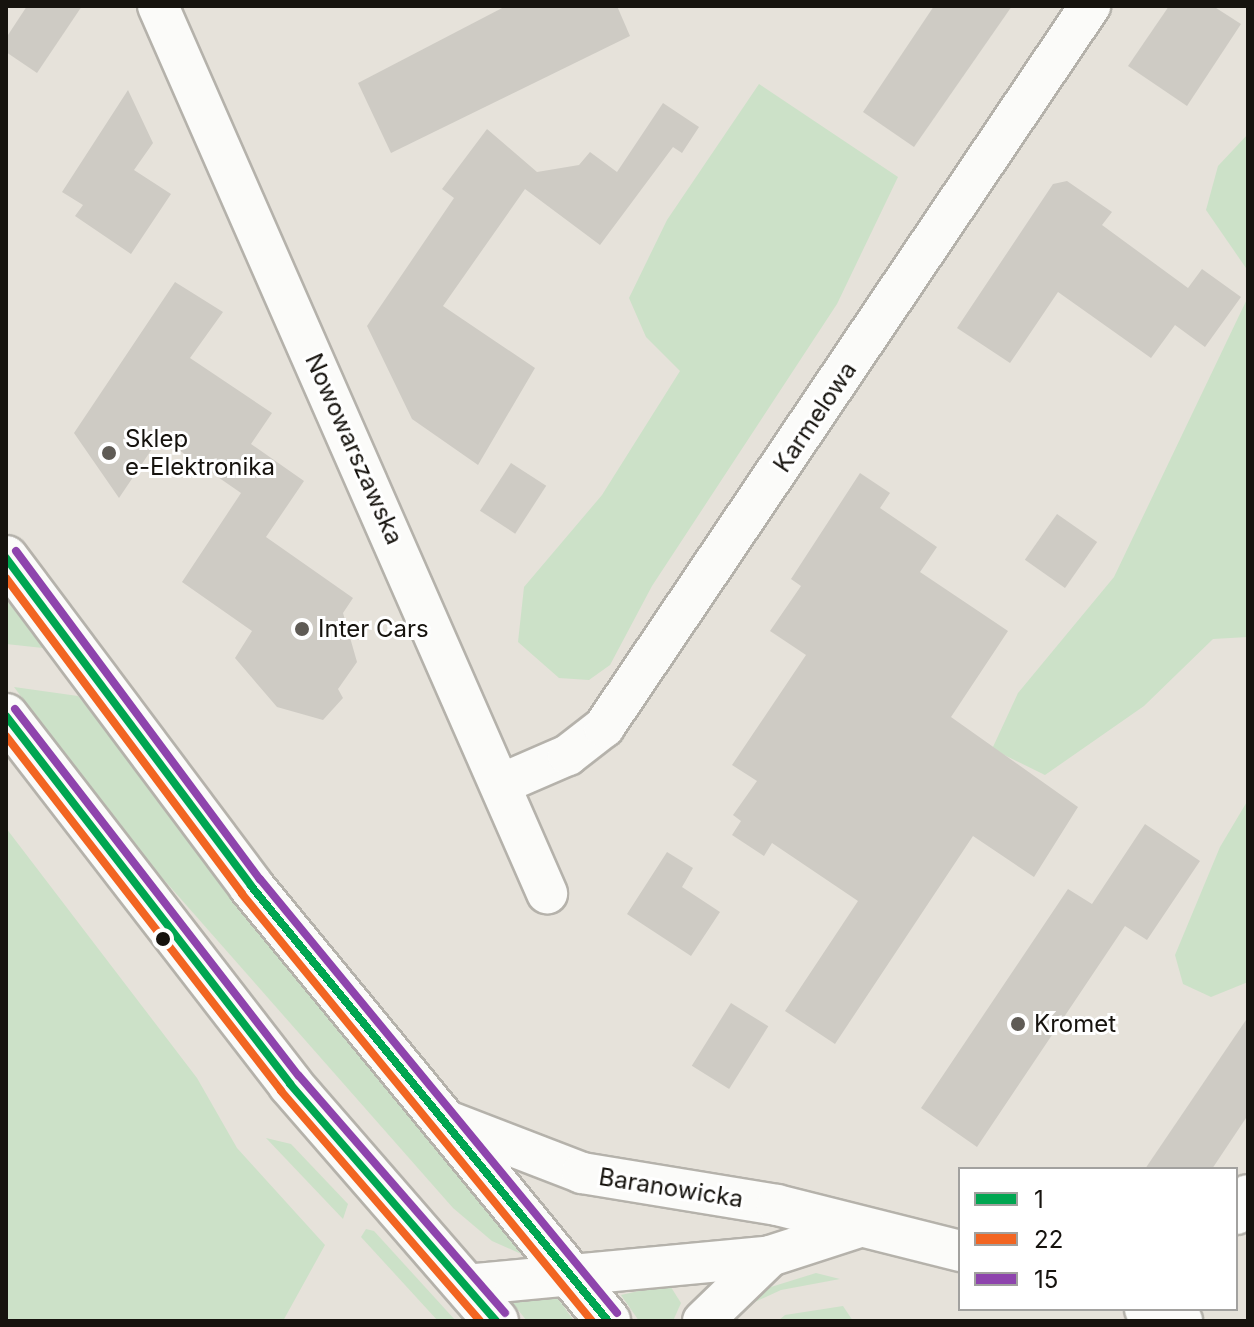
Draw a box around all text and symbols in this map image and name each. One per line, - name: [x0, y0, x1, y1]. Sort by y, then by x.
- street label: Nowowarszawska: [299, 349, 409, 549]
- street label: Karmelowa: [768, 356, 862, 478]
- place label: Sklep e-Elektronika: [125, 425, 275, 481]
- marker: Sklep e-Elektronika: [100, 444, 118, 462]
- place label: Inter Cars: [318, 615, 429, 643]
- marker: Inter Cars: [293, 620, 311, 638]
- unlabelled marker: [155, 931, 171, 947]
- place label: Kromet: [1034, 1010, 1116, 1038]
- marker: Kromet: [1009, 1015, 1027, 1033]
- street label: Baranowicka: [597, 1162, 745, 1214]
- legend: [958, 1167, 1238, 1311]
- text: 1: [1034, 1185, 1044, 1214]
- text: 22: [1034, 1225, 1063, 1254]
- text: 15: [1034, 1265, 1058, 1294]

